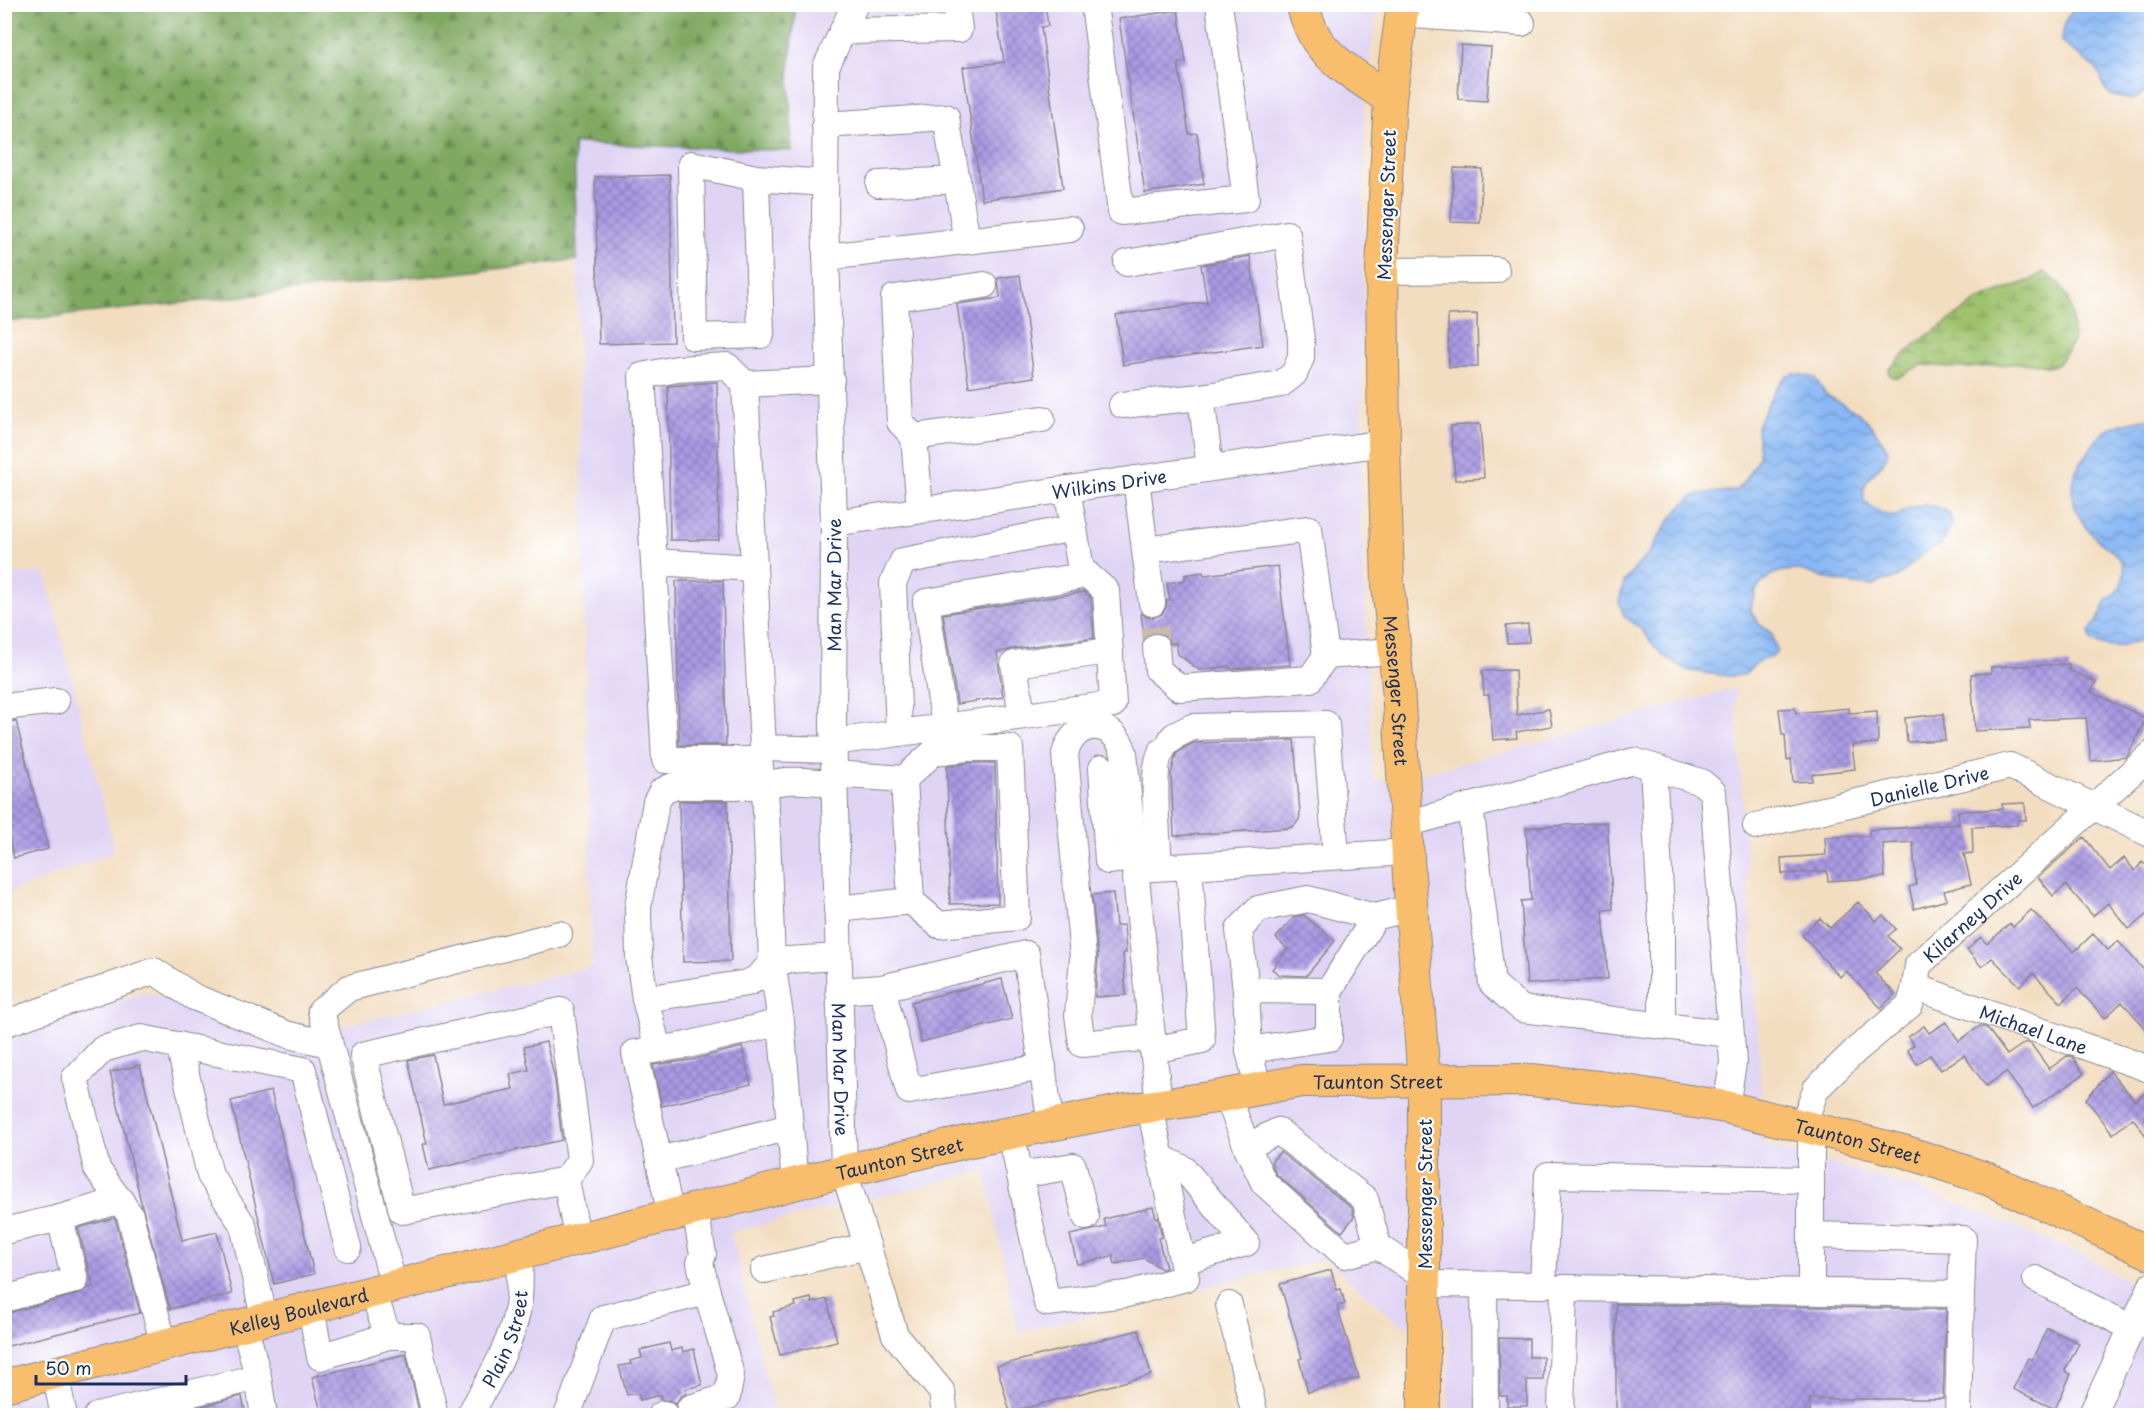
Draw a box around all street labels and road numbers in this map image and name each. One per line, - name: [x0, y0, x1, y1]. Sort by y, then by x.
- street label: Messenger Street: [1370, 129, 1402, 281]
- street label: Wilkins Drive: [1050, 461, 1168, 505]
- street label: Man Mar Drive: [820, 518, 847, 652]
- street label: Messenger Street: [1378, 614, 1416, 766]
- street label: Danielle Drive: [1867, 758, 1991, 812]
- street label: Kilarney Drive: [1916, 864, 2028, 968]
- street label: Michael Lane: [1976, 997, 2092, 1060]
- street label: Man Mar Drive: [826, 1002, 857, 1137]
- street label: Taunton Street: [1313, 1067, 1443, 1094]
- street label: Taunton Street: [1792, 1111, 1925, 1170]
- street label: Messenger Street: [1411, 1119, 1438, 1269]
- street label: Taunton Street: [833, 1130, 966, 1186]
- street label: Kelley Boulevard: [226, 1280, 371, 1341]
- street label: Plain Street: [475, 1290, 533, 1392]

